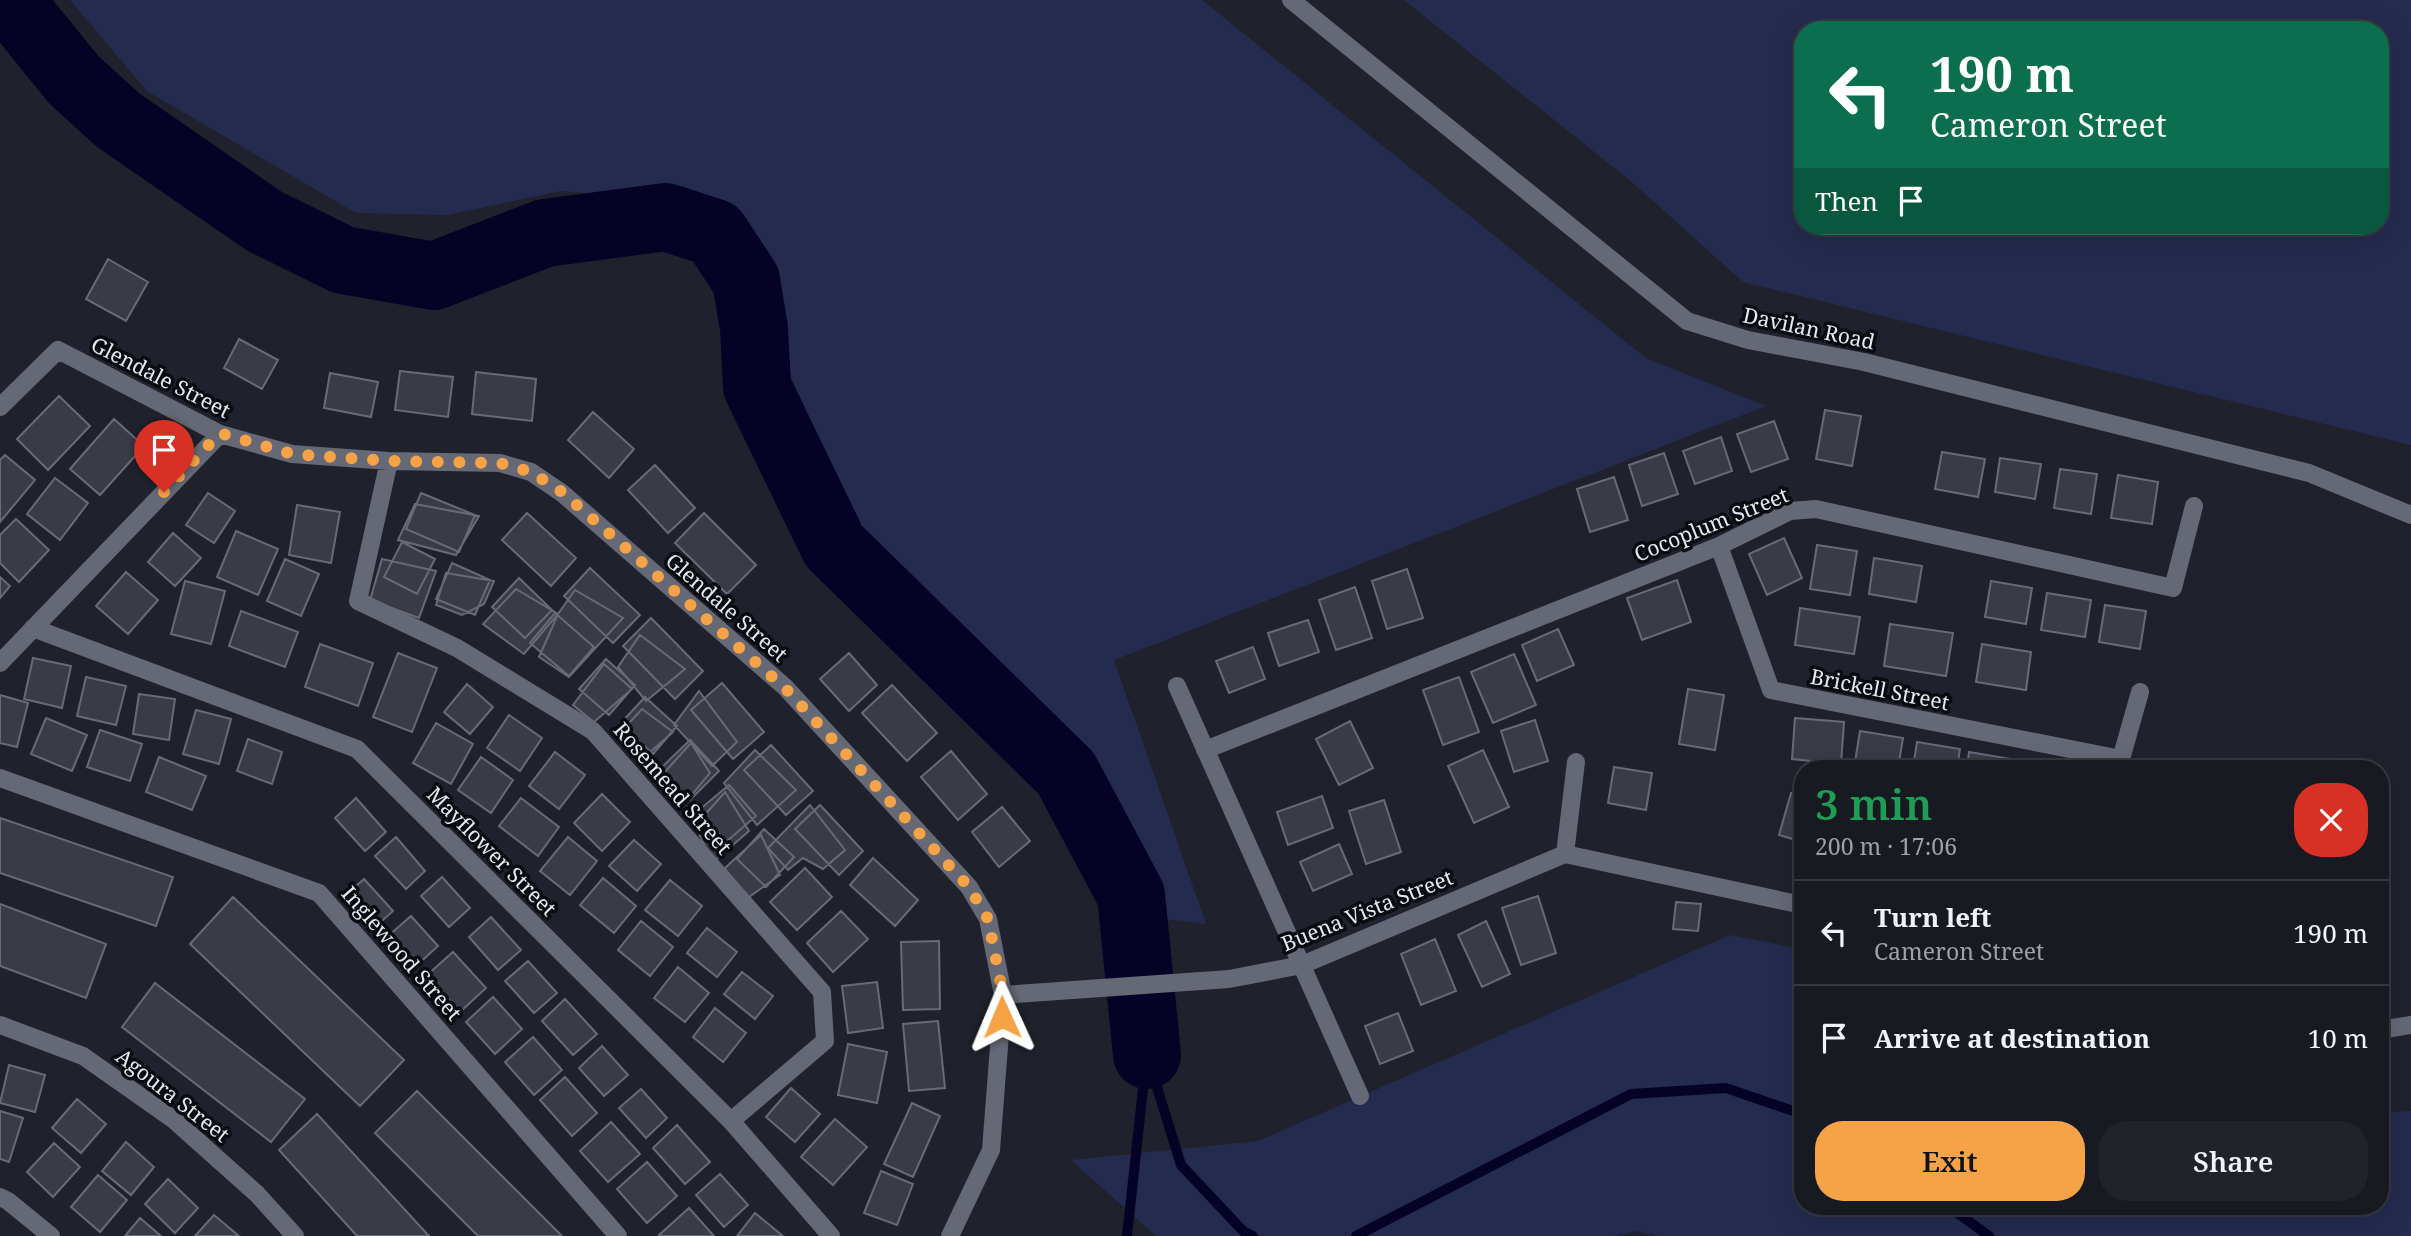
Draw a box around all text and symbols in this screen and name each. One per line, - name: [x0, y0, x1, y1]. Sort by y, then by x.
- text: 190 m: [1930, 40, 2074, 106]
- icon: left: [1815, 49, 1906, 140]
- text: Cameron Street: [1930, 103, 2167, 146]
- icon: arrive: [1892, 182, 1930, 220]
- text: Then: [1815, 183, 1878, 219]
- street label: Davilan Road: [1741, 300, 1878, 356]
- street label: Glendale Street: [87, 330, 235, 424]
- pin: [134, 420, 194, 492]
- icon: arrive: [145, 431, 183, 469]
- street label: Cocoplum Street: [1630, 480, 1792, 568]
- street label: Glendale Street: [660, 546, 794, 668]
- street label: Brickell Street: [1808, 662, 1952, 716]
- street label: Rosemead Street: [608, 716, 738, 860]
- text: 3 min: [1815, 775, 1932, 832]
- street label: Mayflower Street: [421, 780, 563, 922]
- button: close: [2294, 783, 2368, 857]
- text: 200 m · 17:06: [1815, 830, 1957, 862]
- street label: Buena Vista Street: [1277, 863, 1457, 957]
- street label: Inglewood Street: [336, 880, 468, 1026]
- text: Turn left: [1874, 899, 1991, 935]
- icon: left: [1815, 914, 1853, 952]
- text: 190 m: [2293, 915, 2368, 951]
- text: Cameron Street: [1874, 935, 2044, 967]
- position arrow: [965, 980, 1039, 1054]
- icon: arrive: [1815, 1019, 1853, 1057]
- text: Arrive at destination: [1874, 1020, 2150, 1056]
- text: 10 m: [2308, 1020, 2368, 1056]
- street label: Agoura Street: [111, 1042, 235, 1148]
- button: Exit: [1815, 1121, 2085, 1201]
- button: Share: [2099, 1121, 2368, 1201]

